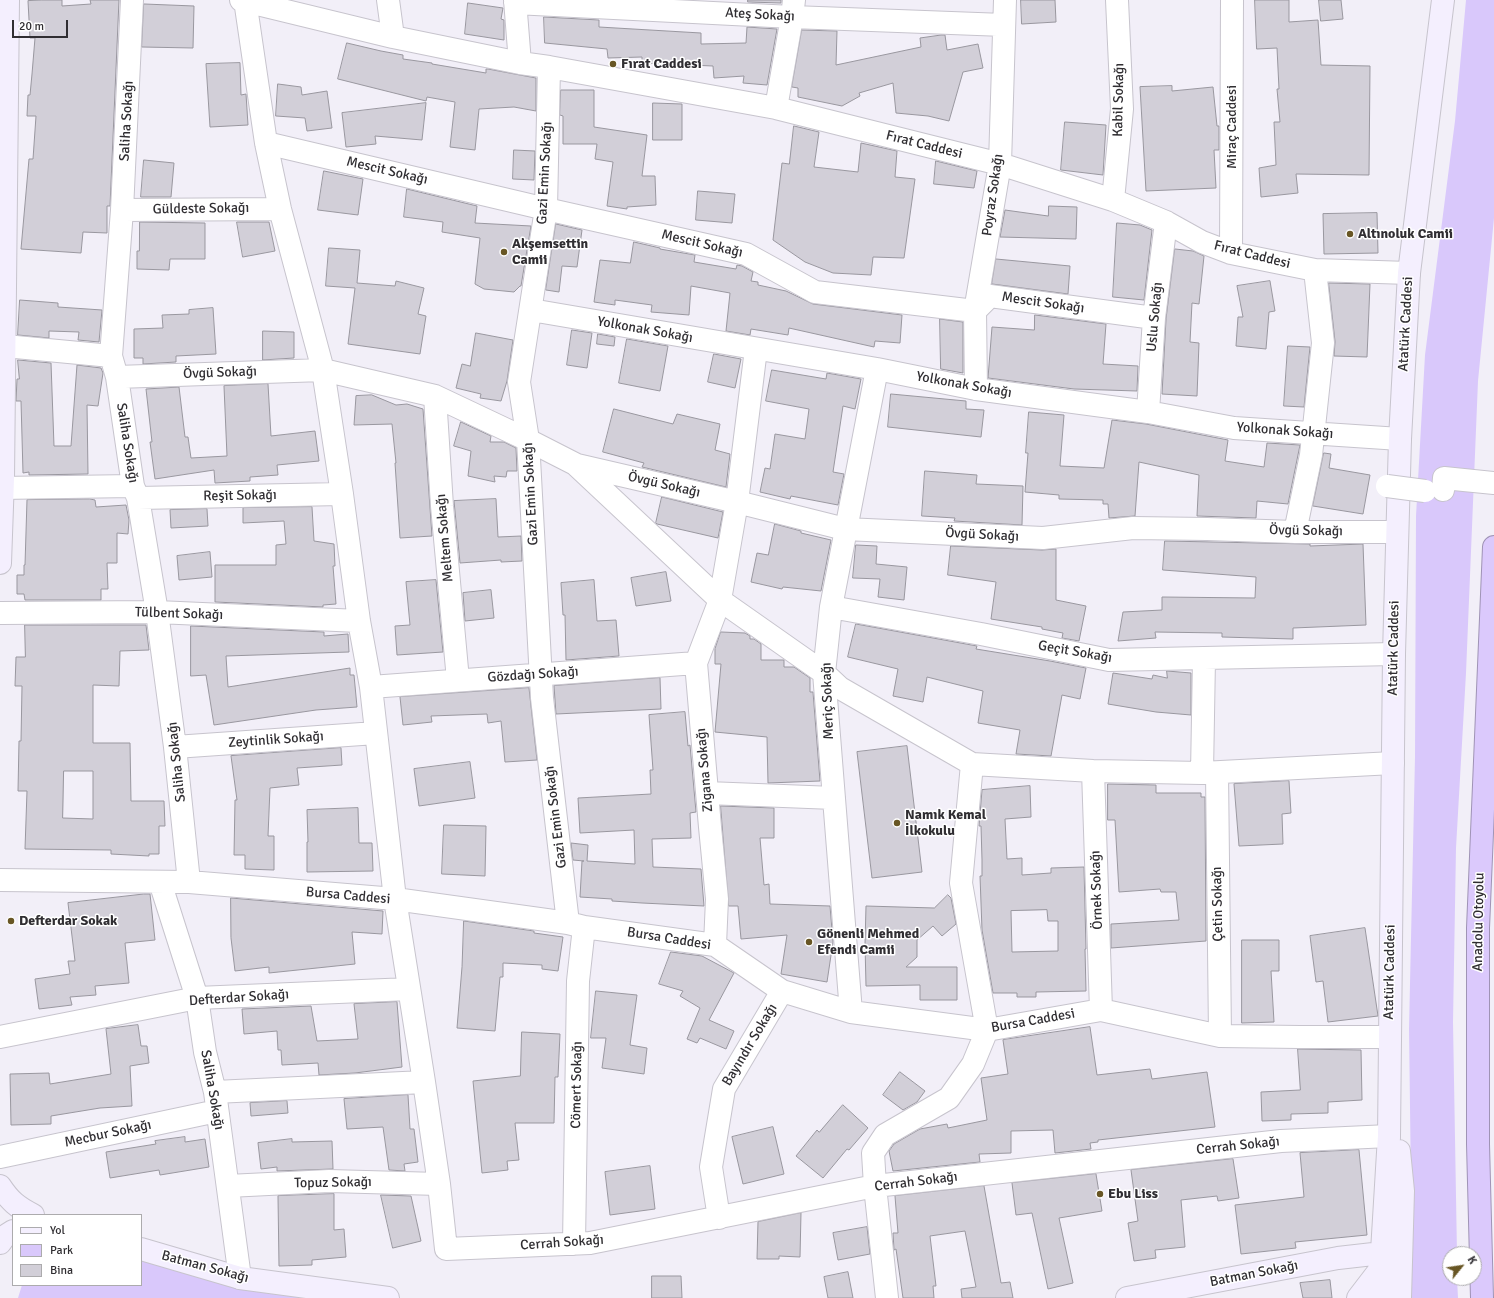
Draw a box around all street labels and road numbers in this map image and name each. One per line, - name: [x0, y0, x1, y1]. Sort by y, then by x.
- street label: Ateş Sokağı: [725, 5, 795, 25]
- street label: Kabil Sokağı: [1110, 63, 1128, 137]
- street label: Saliha Sokağı: [116, 80, 138, 162]
- street label: Miraç Caddesi: [1224, 85, 1240, 169]
- street label: Gazi Emin Sokağı: [534, 121, 556, 225]
- street label: Fırat Caddesi: [884, 127, 964, 163]
- street label: Mescit Sokağı: [345, 153, 429, 189]
- street label: Poyraz Sokağı: [979, 153, 1007, 237]
- street label: Güldeste Sokağı: [153, 200, 249, 218]
- street label: Mescit Sokağı: [660, 226, 744, 262]
- street label: Fırat Caddesi: [1212, 237, 1292, 273]
- street label: Atatürk Caddesi: [1395, 276, 1417, 372]
- street label: Uslu Sokağı: [1144, 281, 1166, 353]
- street label: Mescit Sokağı: [1001, 289, 1085, 317]
- street label: Yolkonak Sokağı: [596, 313, 694, 347]
- street label: Övgü Sokağı: [183, 363, 257, 383]
- street label: Yolkonak Sokağı: [915, 368, 1013, 402]
- street label: Saliha Sokağı: [112, 402, 142, 484]
- street label: Yolkonak Sokağı: [1236, 419, 1334, 443]
- street label: Gazi Emin Sokağı: [520, 442, 542, 546]
- street label: Övgü Sokağı: [626, 469, 702, 501]
- street label: Reşit Sokağı: [203, 487, 277, 505]
- street label: Meltem Sokağı: [433, 493, 457, 583]
- street label: Övgü Sokağı: [1269, 522, 1343, 540]
- street label: Övgü Sokağı: [945, 525, 1019, 545]
- street label: Atatürk Caddesi: [1385, 600, 1403, 696]
- street label: Tülbent Sokağı: [135, 604, 223, 624]
- street label: Geçit Sokağı: [1037, 637, 1113, 667]
- street label: Meriç Sokağı: [818, 662, 838, 740]
- street label: Gözdağı Sokağı: [487, 663, 579, 687]
- street label: Saliha Sokağı: [164, 721, 190, 803]
- street label: Zigana Sokağı: [693, 727, 717, 813]
- street label: Zeytinlik Sokağı: [228, 728, 324, 752]
- street label: Gazi Emin Sokağı: [541, 765, 571, 869]
- street label: Örnek Sokağı: [1087, 850, 1107, 930]
- street label: Çetin Sokağı: [1209, 866, 1227, 942]
- street label: Anadolu Otoyolu: [1470, 872, 1488, 972]
- street label: Bursa Caddesi: [305, 884, 391, 908]
- street label: Bursa Caddesi: [626, 924, 712, 954]
- street label: Atatürk Caddesi: [1381, 924, 1399, 1020]
- street label: Defterdar Sokağı: [188, 986, 290, 1010]
- street label: Bayındır Sokağı: [719, 1001, 781, 1089]
- street label: Bursa Caddesi: [990, 1005, 1076, 1037]
- street label: Cömert Sokağı: [568, 1041, 586, 1129]
- street label: Saliha Sokağı: [197, 1049, 227, 1131]
- street label: Mecbur Sokağı: [63, 1117, 153, 1151]
- street label: Cerrah Sokağı: [1196, 1133, 1280, 1159]
- street label: Cerrah Sokağı: [873, 1169, 959, 1195]
- street label: Topuz Sokağı: [294, 1174, 372, 1192]
- street label: Cerrah Sokağı: [520, 1232, 604, 1254]
- street label: Batman Sokağı: [160, 1247, 250, 1287]
- street label: Batman Sokağı: [1208, 1257, 1300, 1291]

